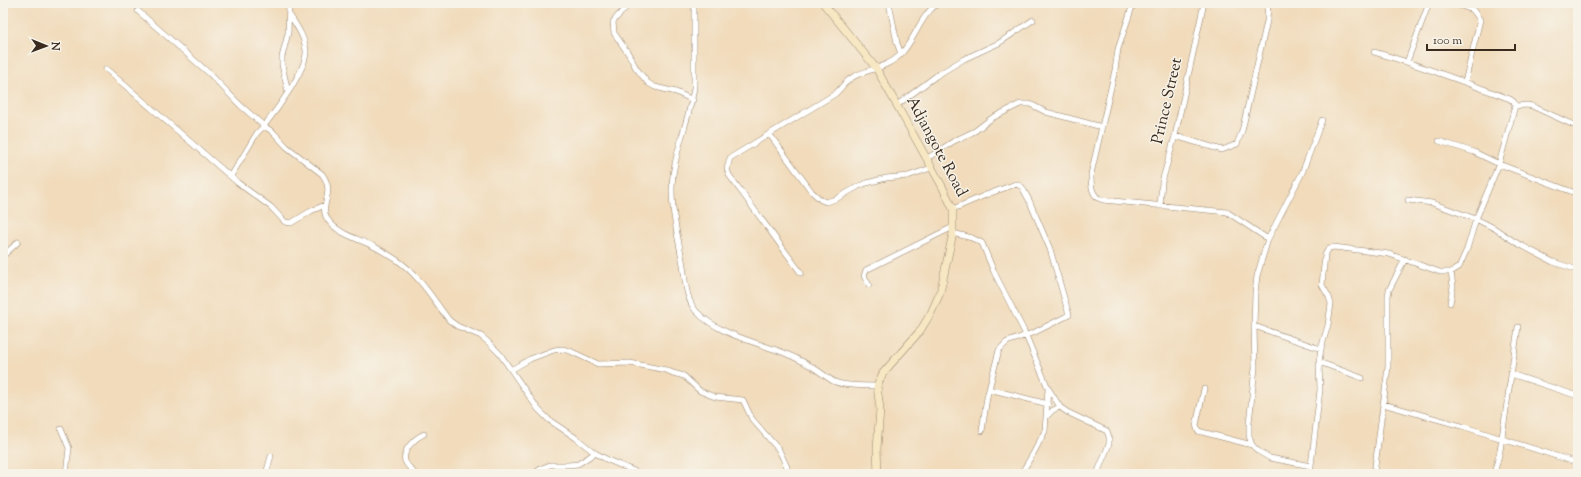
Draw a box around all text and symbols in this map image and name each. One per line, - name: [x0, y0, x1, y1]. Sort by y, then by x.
- north arrow: [26, 26, 66, 66]
- scale bar: [1427, 26, 1515, 52]
- text: 100 m: [1433, 32, 1462, 50]
- text: N: [47, 41, 63, 51]
- street label: Prince Street: [1147, 55, 1189, 146]
- street label: Adjangote Road: [900, 93, 972, 201]

